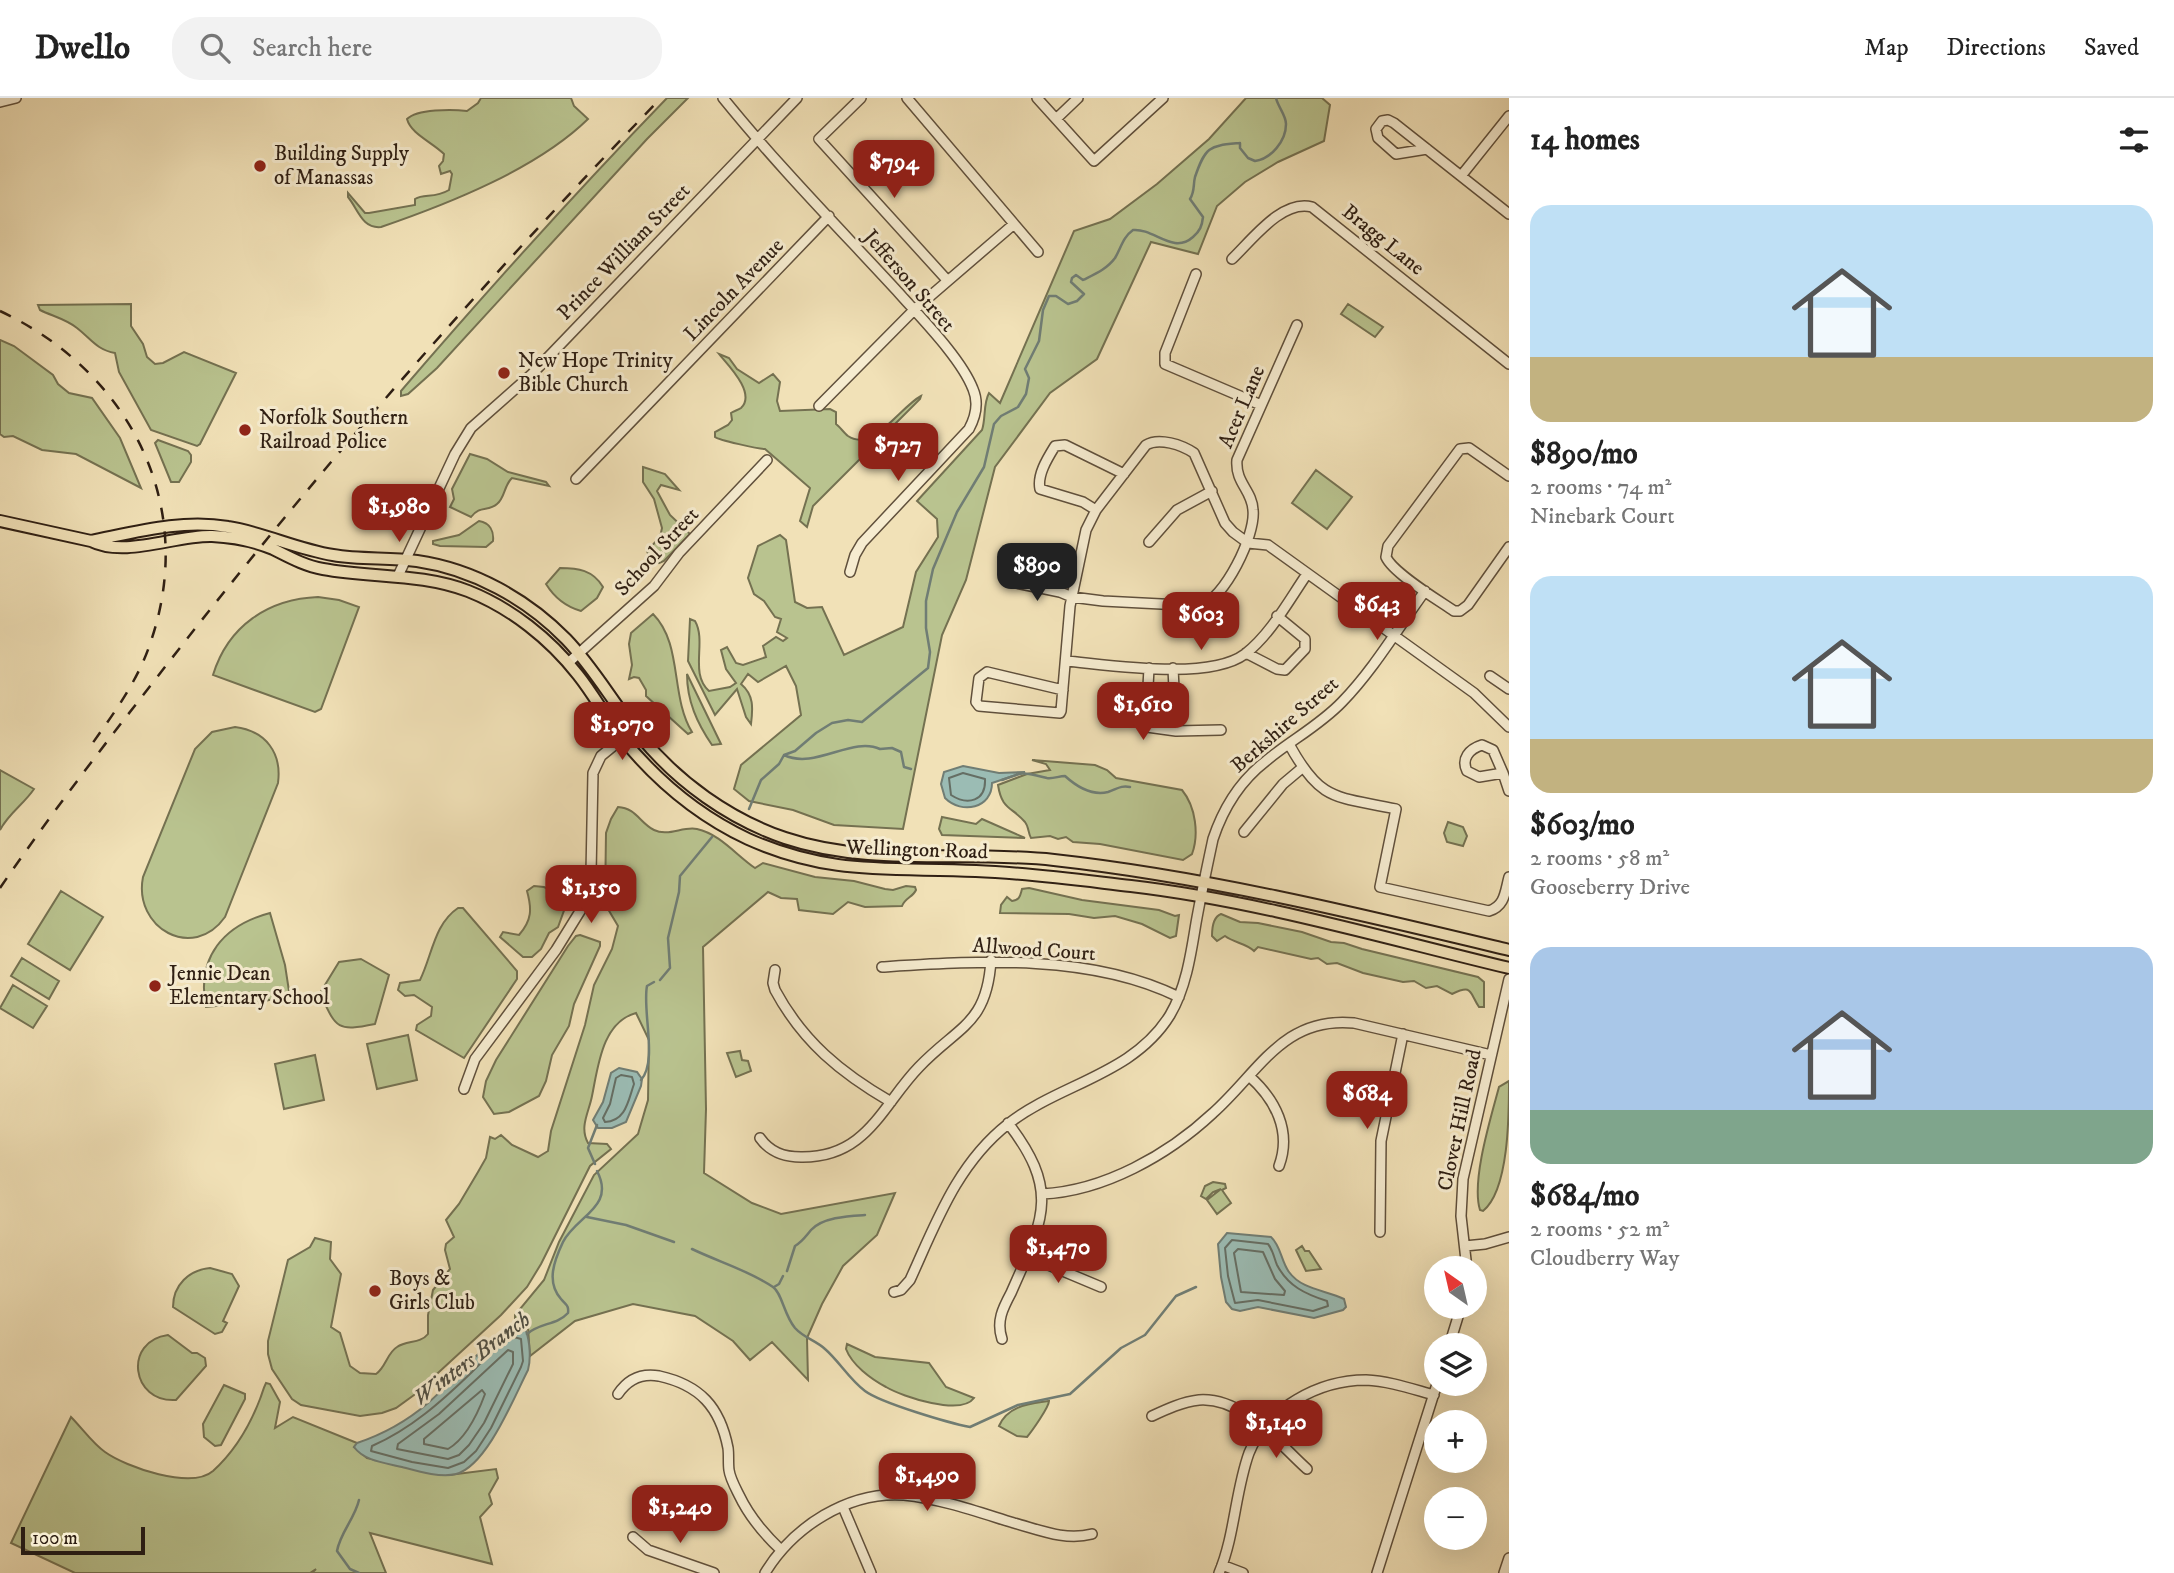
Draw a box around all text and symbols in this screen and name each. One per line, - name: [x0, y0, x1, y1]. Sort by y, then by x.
- search box: [172, 17, 662, 80]
- text: Dwello: [35, 28, 130, 69]
- icon: search: [196, 29, 234, 67]
- text: Search here: [252, 32, 372, 65]
- text: Map: [1864, 33, 1909, 63]
- text: Directions: [1947, 33, 2046, 63]
- text: Saved: [2084, 33, 2139, 63]
- icon: filters: [2115, 121, 2153, 159]
- text: 14 homes: [1530, 122, 1640, 159]
- pin: $794: [853, 140, 935, 200]
- place label: Building Supply of Manassas: [274, 141, 410, 191]
- text: $794: [869, 148, 919, 177]
- marker: Building Supply of Manassas: [252, 158, 268, 174]
- street label: Prince William Street: [552, 178, 696, 326]
- street label: Bragg Lane: [1337, 199, 1430, 281]
- street label: Jefferson Street: [856, 223, 961, 338]
- street label: Lincoln Avenue: [678, 233, 790, 347]
- icon: home: [1779, 250, 1905, 376]
- place label: New Hope Trinity Bible Church: [518, 348, 674, 398]
- street label: Acer Lane: [1213, 362, 1271, 452]
- marker: New Hope Trinity Bible Church: [496, 365, 512, 381]
- place label: Norfolk Southern Railroad Police: [259, 405, 408, 455]
- marker: Norfolk Southern Railroad Police: [237, 422, 253, 438]
- pin: $727: [857, 424, 939, 483]
- text: $727: [874, 431, 922, 460]
- text: $890/mo: [1530, 436, 1638, 473]
- text: 2 rooms · 74 m²: [1530, 473, 1671, 502]
- pin: $1,980: [342, 484, 456, 544]
- text: $1,980: [368, 492, 430, 521]
- street label: School Street: [609, 502, 705, 602]
- text: Ninebark Court: [1530, 502, 1675, 531]
- pin: $890: [996, 544, 1078, 603]
- text: $890: [1013, 551, 1061, 580]
- pin: $643: [1336, 582, 1418, 642]
- text: $643: [1354, 590, 1400, 619]
- pin: $603: [1160, 592, 1242, 652]
- text: $603: [1178, 600, 1224, 629]
- icon: home: [1779, 621, 1905, 747]
- street label: Berkshire Street: [1226, 671, 1344, 779]
- pin: $1,610: [1086, 682, 1200, 742]
- text: $1,610: [1113, 690, 1173, 719]
- pin: $1,070: [565, 702, 679, 762]
- text: $1,070: [590, 710, 654, 739]
- text: $603/mo: [1530, 807, 1635, 844]
- street label: Wellington Road: [845, 834, 989, 865]
- text: 2 rooms · 58 m²: [1530, 844, 1669, 873]
- pin: $1,150: [534, 866, 648, 925]
- text: $1,150: [561, 873, 621, 902]
- text: Gooseberry Drive: [1530, 873, 1690, 902]
- street label: Allwood Court: [971, 933, 1097, 967]
- place label: Jennie Dean Elementary School: [167, 961, 330, 1011]
- marker: Jennie Dean Elementary School: [147, 978, 163, 994]
- icon: home: [1779, 992, 1905, 1118]
- street label: Clover Hill Road: [1432, 1046, 1488, 1193]
- pin: $684: [1326, 1072, 1408, 1131]
- text: $684: [1342, 1079, 1392, 1108]
- text: $684/mo: [1530, 1178, 1639, 1215]
- text: 2 rooms · 52 m²: [1530, 1215, 1669, 1244]
- pin: $1,470: [1001, 1226, 1115, 1285]
- text: $1,470: [1026, 1233, 1090, 1262]
- text: Cloudberry Way: [1530, 1244, 1679, 1273]
- north arrow: [1424, 1256, 1488, 1320]
- map controls: [1424, 1256, 1487, 1550]
- place label: Boys & Girls Club: [389, 1266, 475, 1316]
- marker: Boys & Girls Club: [367, 1283, 383, 1299]
- water label: Winters Branch: [407, 1305, 537, 1413]
- button: layers: [1424, 1333, 1487, 1396]
- pin: $1,140: [1219, 1400, 1333, 1460]
- text: $1,140: [1245, 1408, 1307, 1437]
- button: +: [1424, 1410, 1487, 1473]
- pin: $1,490: [870, 1454, 984, 1513]
- text: $1,490: [895, 1461, 959, 1490]
- pin: $1,240: [623, 1486, 737, 1545]
- button: −: [1424, 1487, 1487, 1550]
- text: $1,240: [648, 1493, 712, 1522]
- scale bar: [21, 1524, 145, 1556]
- text: 100 m: [32, 1527, 78, 1550]

